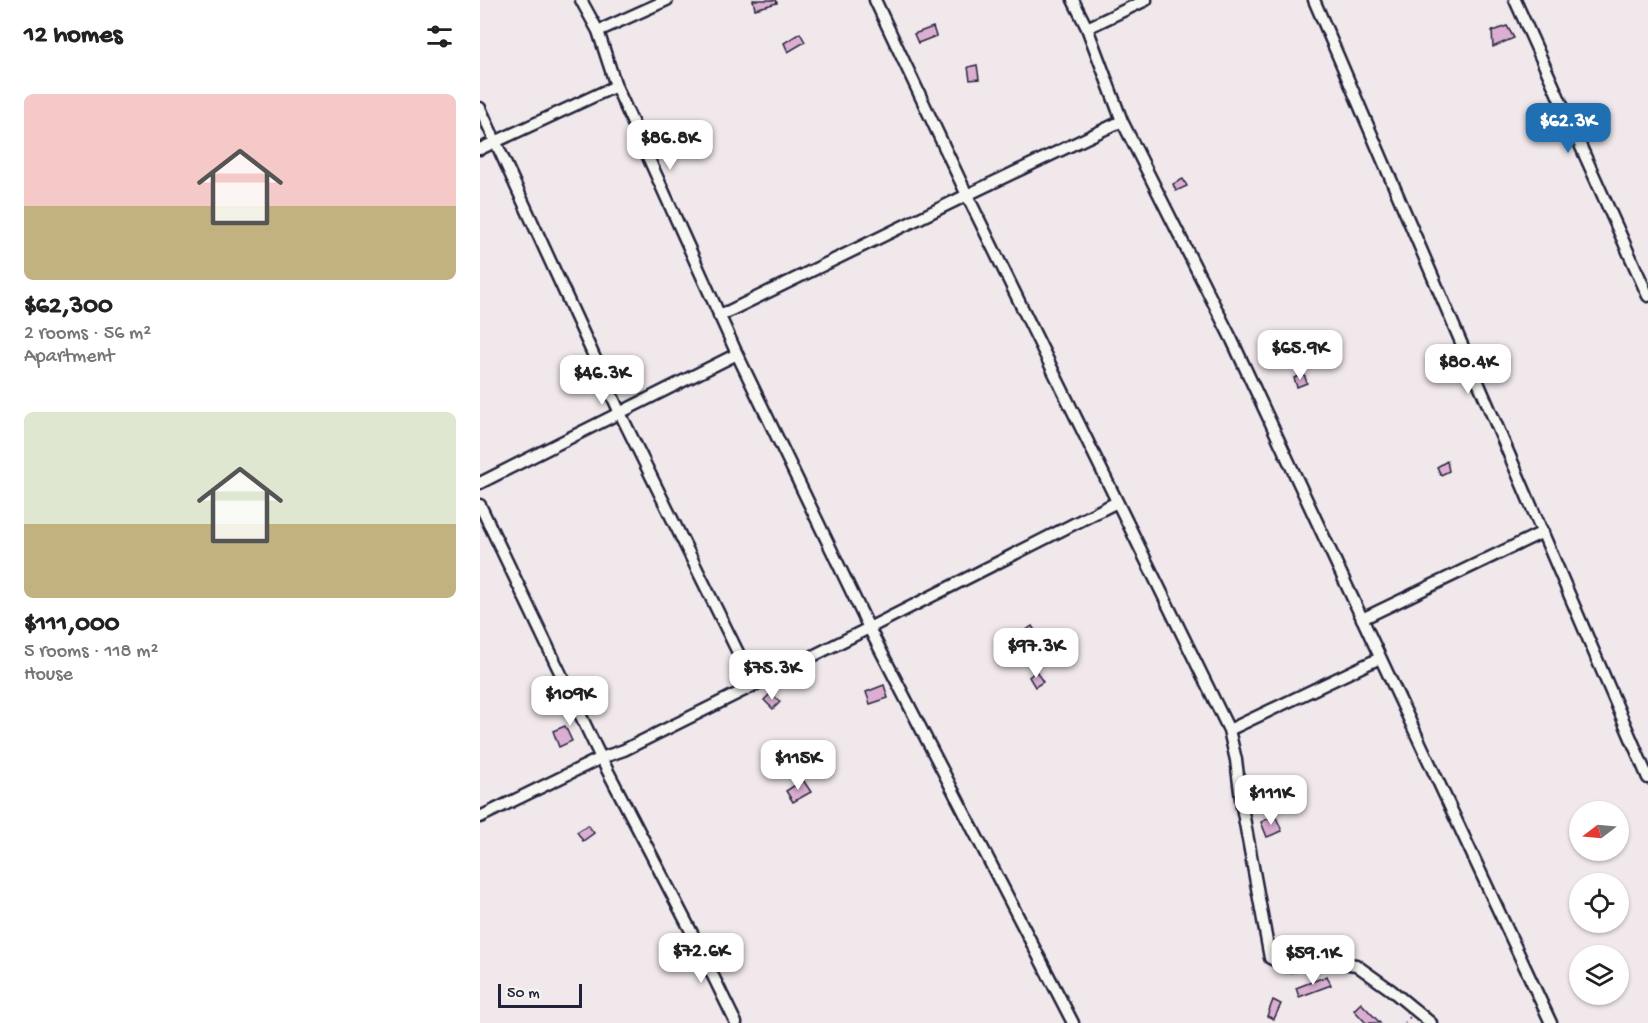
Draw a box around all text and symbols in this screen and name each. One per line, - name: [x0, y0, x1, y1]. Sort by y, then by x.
- icon: filters: [423, 20, 456, 53]
- text: 12 homes: [24, 21, 122, 52]
- pin: $62.3K: [1519, 103, 1617, 154]
- text: $62.3K: [1540, 111, 1596, 134]
- pin: $86.8K: [621, 120, 719, 171]
- text: $86.8K: [641, 128, 699, 151]
- icon: home: [186, 133, 294, 241]
- text: $62,300: [24, 292, 113, 323]
- text: 2 rooms · 56 m²: [24, 323, 151, 346]
- pin: $65.9K: [1251, 330, 1349, 381]
- text: $65.9K: [1272, 338, 1328, 361]
- pin: $80.4K: [1419, 344, 1517, 395]
- text: Apartment: [24, 346, 114, 369]
- text: $80.4K: [1439, 352, 1497, 375]
- pin: $46.3K: [553, 355, 651, 406]
- text: $46.3K: [574, 363, 630, 386]
- icon: home: [186, 451, 294, 559]
- text: $111,000: [24, 610, 120, 641]
- pin: $97.3K: [987, 628, 1085, 679]
- text: $97.3K: [1007, 636, 1065, 659]
- text: 5 rooms · 118 m²: [24, 641, 158, 664]
- pin: $75.3K: [723, 650, 821, 701]
- text: $75.3K: [743, 658, 801, 681]
- text: House: [24, 664, 73, 687]
- pin: $109K: [528, 676, 612, 727]
- text: $109K: [545, 684, 595, 707]
- pin: $115K: [756, 740, 840, 791]
- text: $115K: [775, 748, 821, 771]
- pin: $111K: [1229, 775, 1313, 826]
- text: $111K: [1249, 783, 1293, 806]
- north arrow: [1569, 801, 1629, 861]
- map controls: [1569, 801, 1629, 1005]
- button: locate: [1569, 873, 1629, 933]
- pin: $72.6K: [652, 933, 750, 984]
- pin: $59.1K: [1264, 935, 1362, 986]
- text: $72.6K: [673, 941, 729, 964]
- text: $59.1K: [1286, 943, 1340, 966]
- button: layers: [1569, 945, 1629, 1005]
- scale bar: [498, 981, 582, 1008]
- text: 50 m: [507, 985, 540, 1004]

